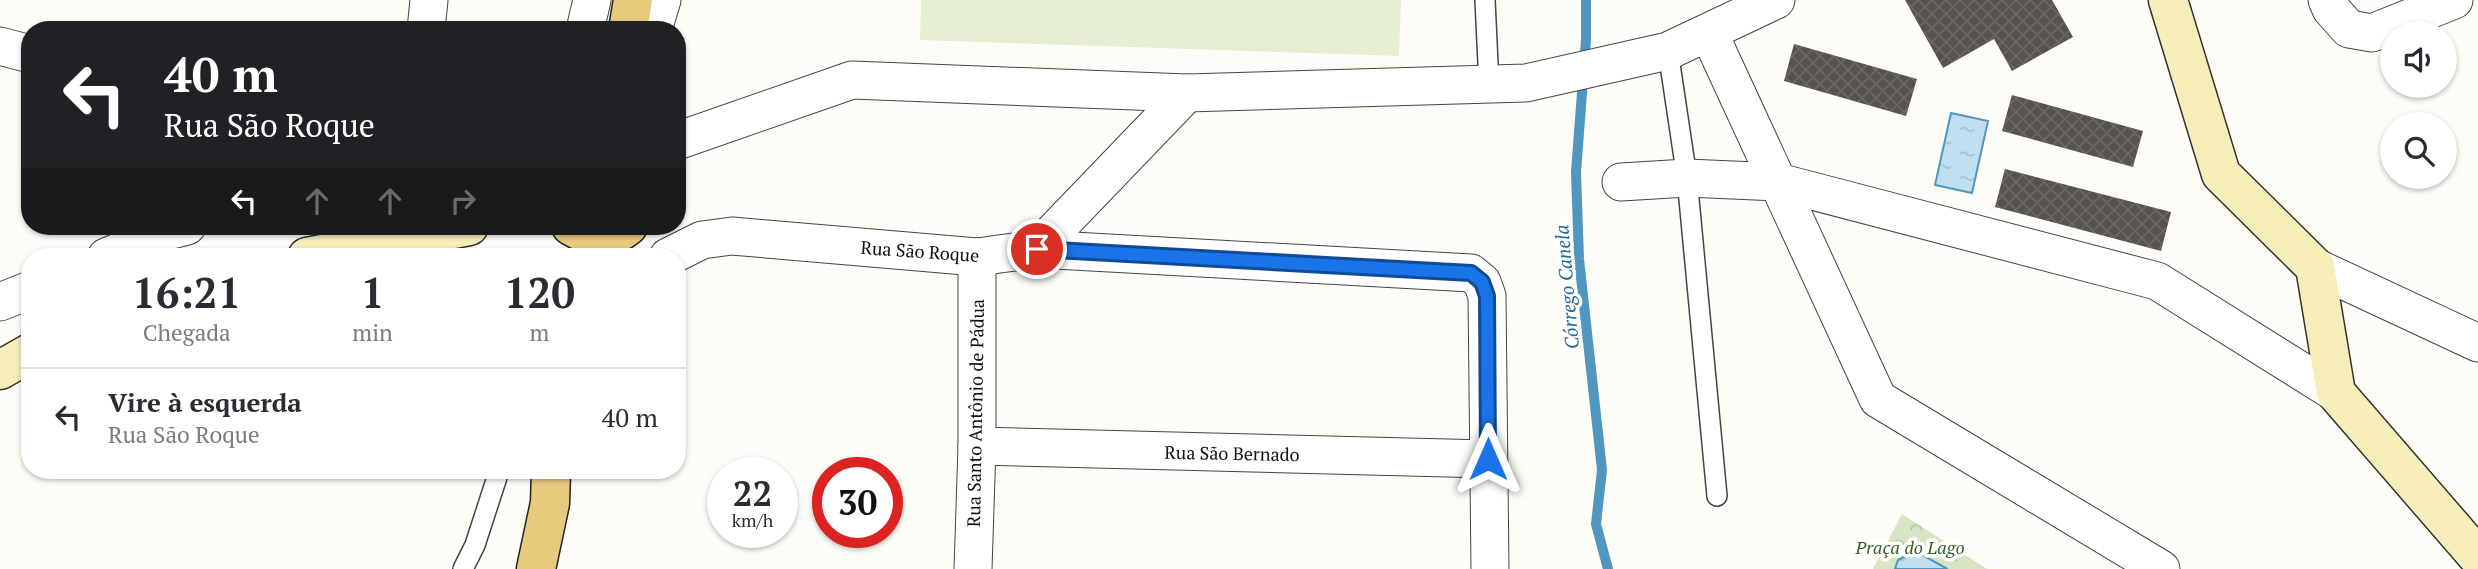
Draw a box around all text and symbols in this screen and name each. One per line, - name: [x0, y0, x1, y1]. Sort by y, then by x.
- map controls: [2380, 21, 2457, 189]
- button: sound: [2380, 21, 2457, 98]
- text: 40 m: [164, 41, 278, 106]
- icon: left: [49, 49, 140, 140]
- text: Rua São Roque: [164, 104, 375, 146]
- button: search: [2380, 112, 2457, 189]
- icon: left: [225, 182, 263, 220]
- icon: ahead: [298, 182, 336, 220]
- icon: ahead: [371, 182, 409, 220]
- icon: right: [444, 182, 482, 220]
- pin: [1007, 219, 1067, 279]
- water label: Córrego Canela: [1548, 224, 1584, 350]
- icon: arrive: [1018, 230, 1056, 268]
- street label: Rua São Roque: [860, 235, 980, 267]
- text: 16:21: [132, 264, 241, 320]
- text: 1: [361, 264, 384, 320]
- text: 120: [504, 264, 575, 320]
- street label: Rua Santo Antônio de Pádua: [961, 299, 989, 527]
- text: Chegada: [143, 317, 231, 348]
- text: min: [352, 317, 393, 348]
- text: m: [529, 317, 549, 348]
- text: Vire à esquerda: [108, 385, 302, 419]
- icon: left: [49, 398, 87, 436]
- text: 40 m: [602, 400, 658, 434]
- text: Rua São Roque: [108, 419, 260, 450]
- position arrow: [1451, 422, 1525, 496]
- street label: Rua São Bernado: [1164, 440, 1300, 466]
- speed limit sign: 30: [812, 457, 903, 548]
- text: 22: [733, 470, 772, 516]
- text: km/h: [732, 508, 773, 532]
- park label: Praça do Lago: [1854, 535, 1965, 559]

